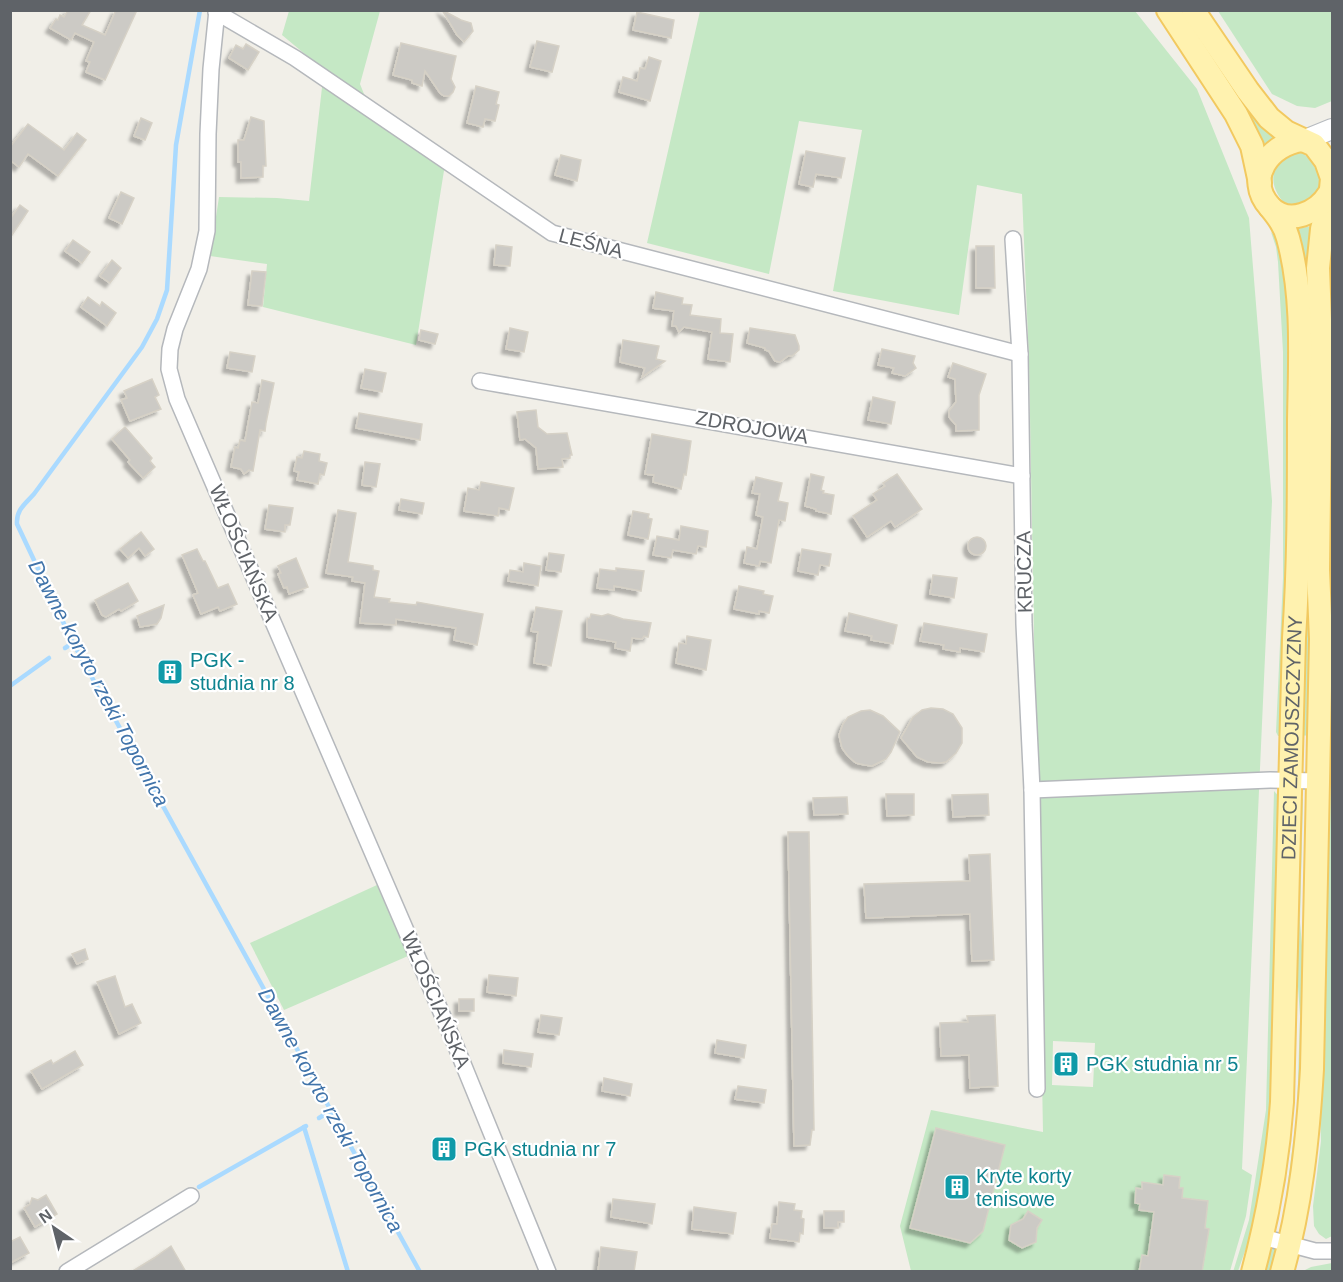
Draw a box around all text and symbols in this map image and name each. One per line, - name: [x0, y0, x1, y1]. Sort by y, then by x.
- street label: LEŚNA: [556, 223, 626, 262]
- street label: ZDROJOWA: [694, 406, 811, 448]
- street label: WŁOŚCIAŃSKA: [205, 481, 284, 625]
- street label: KRUCZA: [1012, 530, 1036, 613]
- water label: Dawne koryto rzeki Topornica: [24, 556, 174, 810]
- street label: DZIECI ZAMOJSZCZYZNY: [1277, 615, 1306, 860]
- place label: PGK - studnia nr 8: [190, 649, 295, 694]
- building icon: PGK - studnia nr 8: [155, 657, 185, 687]
- street label: WŁOŚCIAŃSKA: [397, 928, 476, 1072]
- water label: Dawne koryto rzeki Topornica: [254, 984, 408, 1236]
- building icon: PGK studnia nr 5: [1051, 1049, 1081, 1079]
- place label: PGK studnia nr 5: [1086, 1053, 1238, 1075]
- building icon: PGK studnia nr 7: [429, 1134, 459, 1164]
- place label: PGK studnia nr 7: [464, 1138, 616, 1160]
- place label: Kryte korty tenisowe: [976, 1165, 1072, 1210]
- building icon: Kryte korty tenisowe: [942, 1172, 972, 1202]
- north arrow: [24, 1198, 84, 1258]
- text: N: [36, 1206, 55, 1226]

